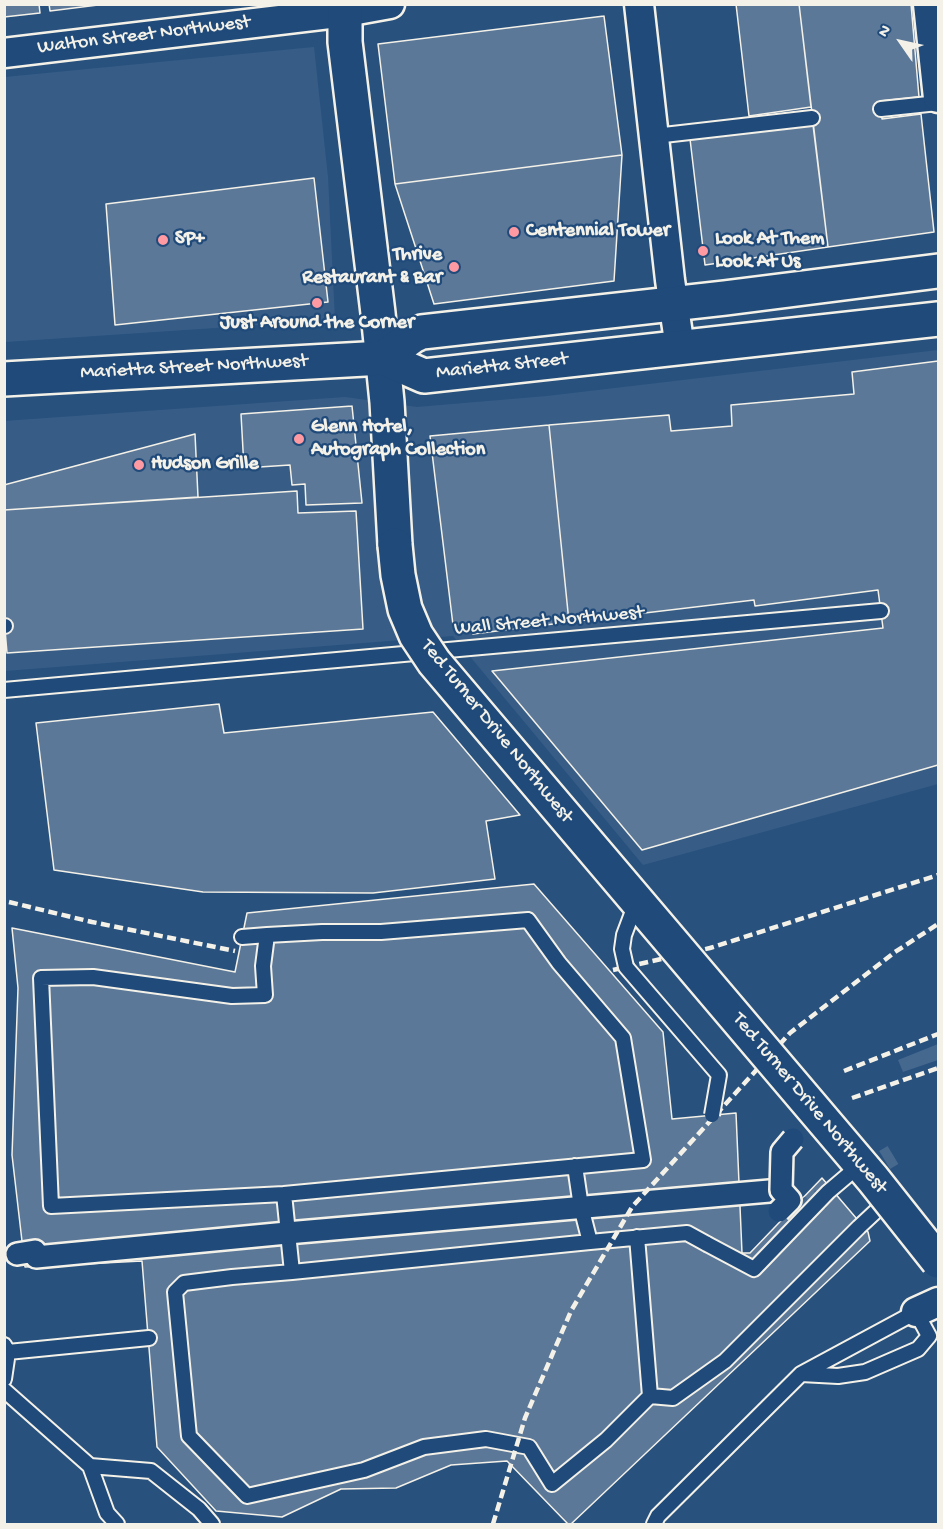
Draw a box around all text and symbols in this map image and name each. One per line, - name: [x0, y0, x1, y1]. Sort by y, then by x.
- street label: Walton Street Northwest: [36, 11, 252, 61]
- north arrow: [871, 12, 931, 72]
- text: N: [875, 22, 896, 41]
- place label: Centennial Tower: [526, 220, 670, 244]
- marker: Centennial Tower: [507, 225, 521, 239]
- place label: SP+: [175, 228, 205, 252]
- place label: Look At Them Look At Us: [715, 228, 824, 275]
- marker: SP+: [156, 233, 170, 247]
- place label: Thrive Restaurant & Bar: [302, 244, 442, 291]
- marker: Look At Them Look At Us: [696, 244, 710, 258]
- marker: Thrive Restaurant & Bar: [447, 260, 461, 274]
- marker: Just Around the Corner: [310, 296, 324, 310]
- place label: Just Around the Corner: [220, 312, 414, 336]
- street label: Marietta Street: [435, 348, 569, 386]
- street label: Marietta Street Northwest: [80, 350, 308, 386]
- place label: Glenn Hotel, Autograph Collection: [311, 416, 485, 463]
- marker: Glenn Hotel, Autograph Collection: [292, 432, 306, 446]
- place label: Hudson Grille: [151, 453, 259, 477]
- marker: Hudson Grille: [132, 458, 146, 472]
- street label: Wall Street Northwest: [453, 602, 645, 642]
- street label: Ted Turner Drive Northwest: [414, 635, 578, 829]
- street label: Ted Turner Drive Northwest: [726, 1008, 892, 1200]

